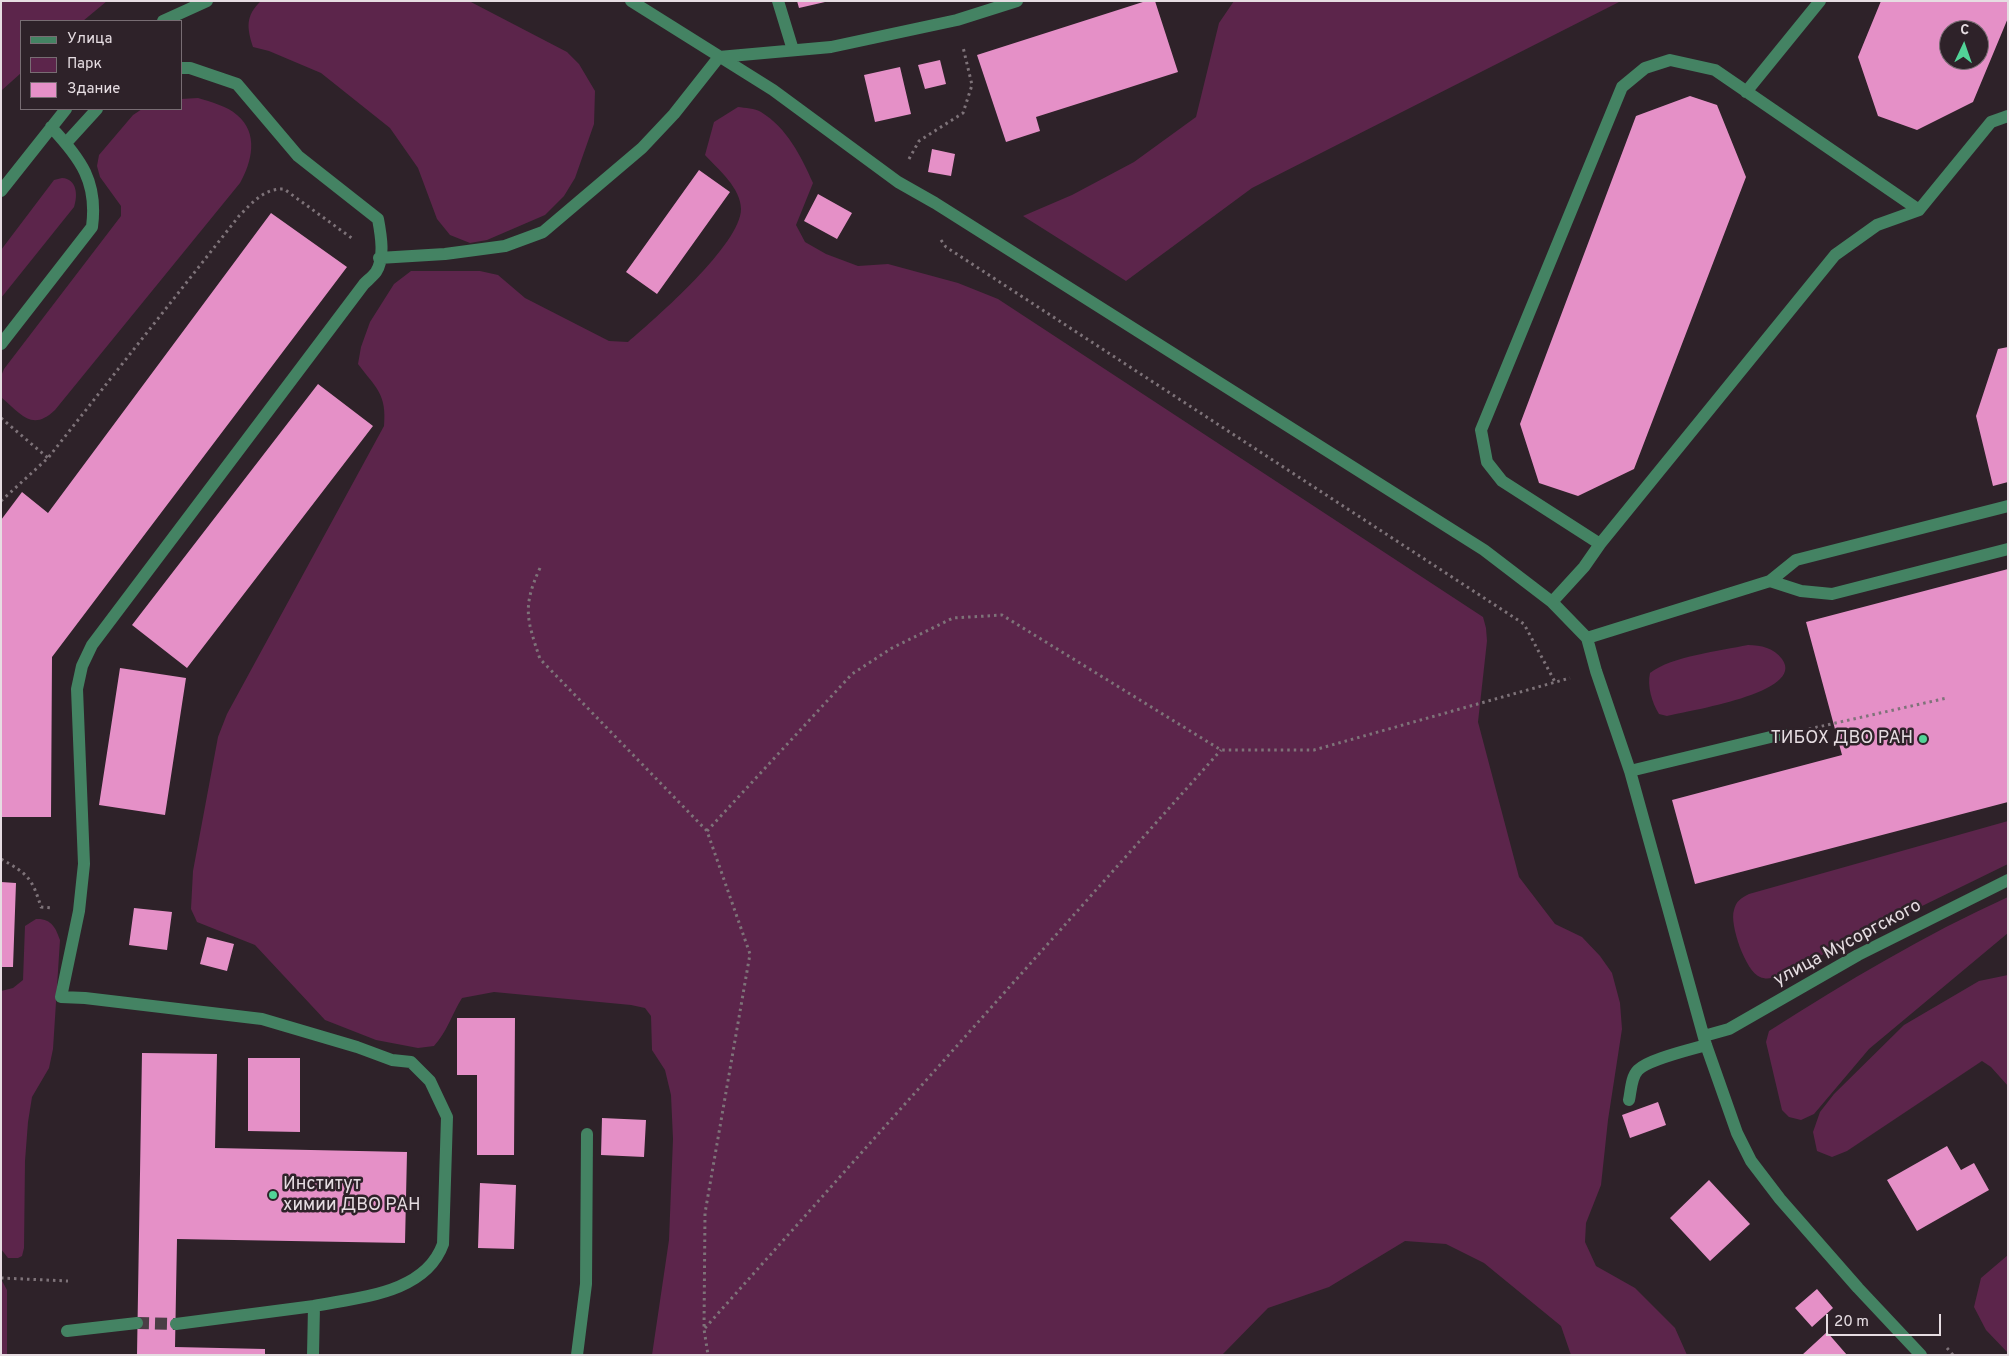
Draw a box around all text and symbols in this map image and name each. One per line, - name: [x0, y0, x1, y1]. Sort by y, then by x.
- legend: [20, 20, 182, 110]
- north arrow: [1939, 20, 1989, 70]
- text: С: [1960, 22, 1970, 39]
- text: Улица: [67, 30, 112, 49]
- text: Парк: [67, 55, 102, 74]
- text: Здание: [67, 80, 120, 99]
- place label: ТИБОХ ДВО РАН: [1770, 728, 1913, 750]
- marker: ТИБОХ ДВО РАН: [1917, 733, 1929, 745]
- street label: улица Мусоргского: [1770, 896, 1926, 992]
- place label: Институт химии ДВО РАН: [283, 1174, 421, 1216]
- marker: Институт химии ДВО РАН: [267, 1189, 279, 1201]
- scale bar: [1829, 1304, 1944, 1336]
- text: 20 m: [1834, 1313, 1869, 1332]

